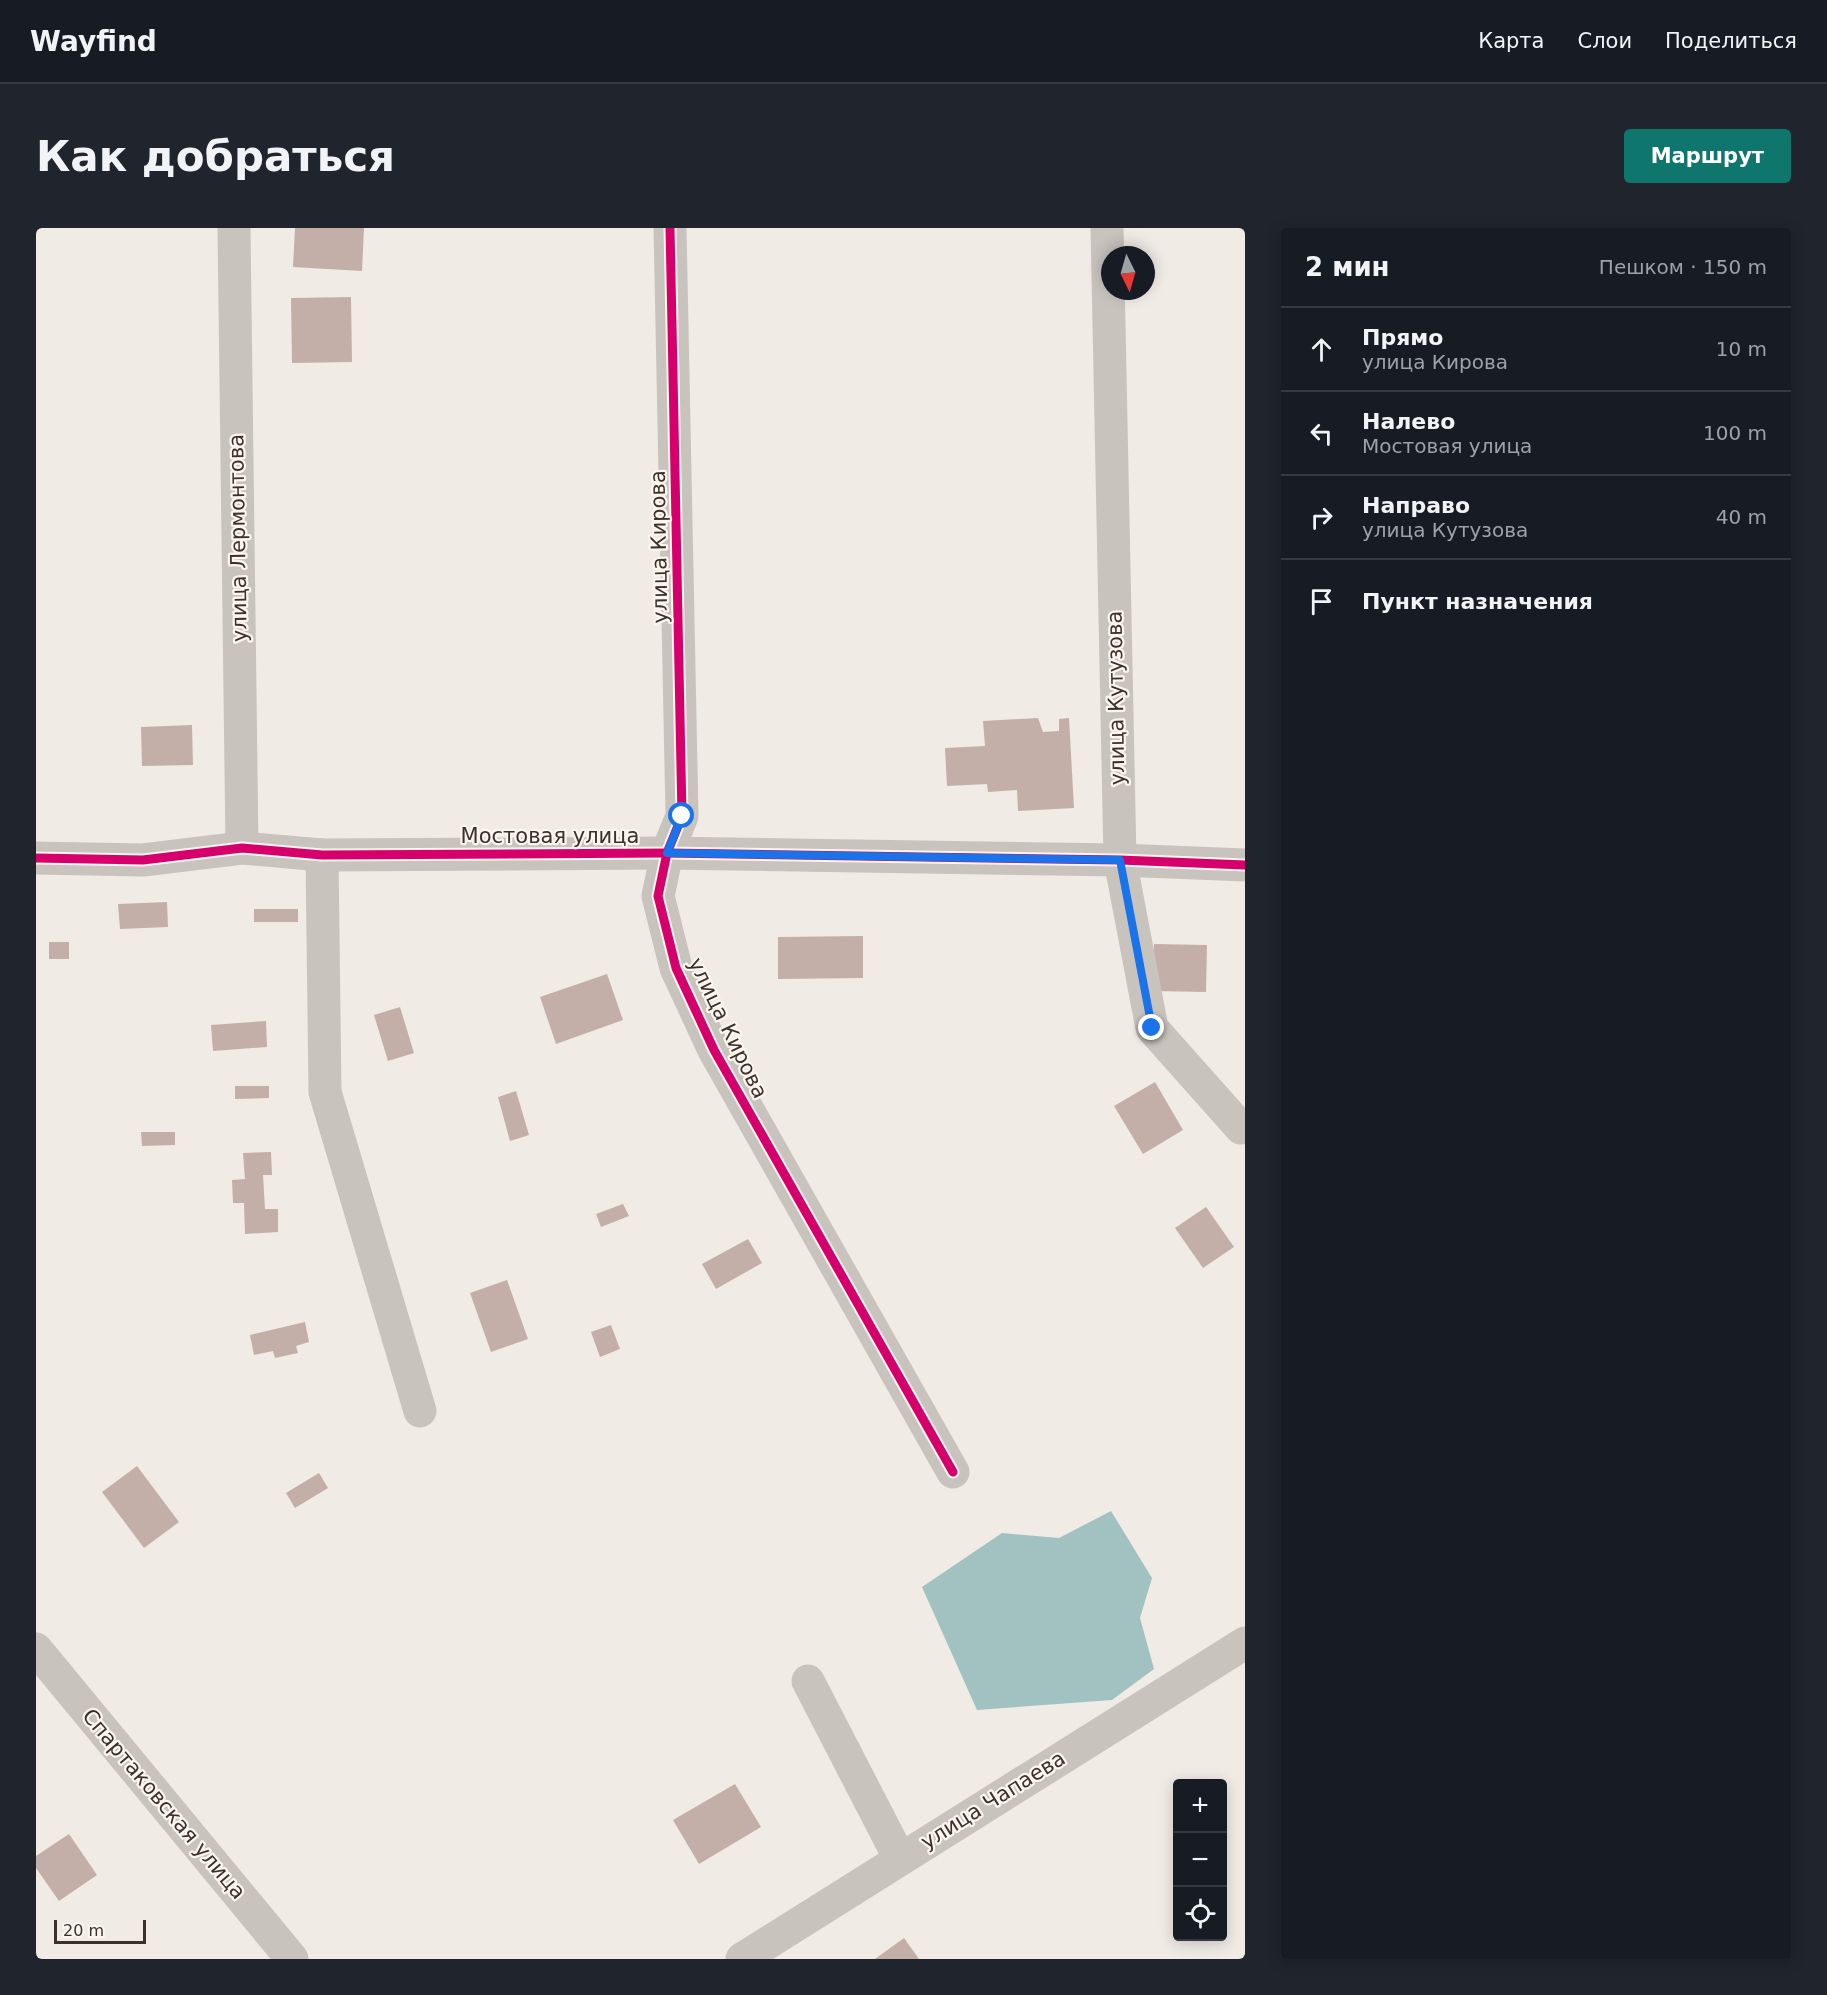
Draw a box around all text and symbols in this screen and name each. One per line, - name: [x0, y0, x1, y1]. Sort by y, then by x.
- text: Wayfind: [30, 25, 157, 58]
- text: Карта: [1478, 29, 1544, 53]
- text: Слои: [1577, 29, 1632, 53]
- text: Поделиться: [1665, 29, 1797, 53]
- button: Маршрут: [1624, 129, 1791, 183]
- text: Как добраться: [36, 132, 395, 181]
- north arrow: [1101, 246, 1155, 300]
- text: 2 мин: [1305, 252, 1390, 282]
- text: Пешком · 150 m: [1599, 255, 1767, 279]
- text: Прямо: [1362, 325, 1443, 350]
- icon: ahead: [1305, 333, 1338, 366]
- text: 10 m: [1716, 337, 1767, 361]
- text: улица Кирова: [1362, 350, 1508, 374]
- text: Налево: [1362, 409, 1455, 434]
- icon: left: [1305, 417, 1338, 450]
- text: 100 m: [1703, 421, 1767, 445]
- street label: улица Лермонтова: [224, 434, 252, 642]
- text: Мостовая улица: [1362, 434, 1532, 458]
- street label: улица Кирова: [646, 470, 672, 624]
- text: Направо: [1362, 493, 1470, 518]
- icon: right: [1305, 501, 1338, 534]
- text: 40 m: [1716, 505, 1767, 529]
- text: улица Кутузова: [1362, 518, 1528, 542]
- icon: arrive: [1305, 585, 1338, 618]
- text: Пункт назначения: [1362, 589, 1593, 614]
- street label: улица Кутузова: [1102, 611, 1130, 785]
- route start: [668, 802, 694, 828]
- street label: Мостовая улица: [461, 824, 639, 848]
- street label: улица Кирова: [684, 954, 772, 1102]
- route end: [1138, 1014, 1164, 1040]
- street label: Спартаковская улица: [77, 1704, 251, 1904]
- street label: улица Чапаева: [917, 1746, 1069, 1854]
- map controls: [1173, 1779, 1227, 1941]
- button: +: [1173, 1779, 1227, 1833]
- button: −: [1173, 1833, 1227, 1887]
- button: locate: [1173, 1887, 1227, 1941]
- scale bar: [54, 1917, 146, 1944]
- text: 20 m: [63, 1921, 104, 1940]

